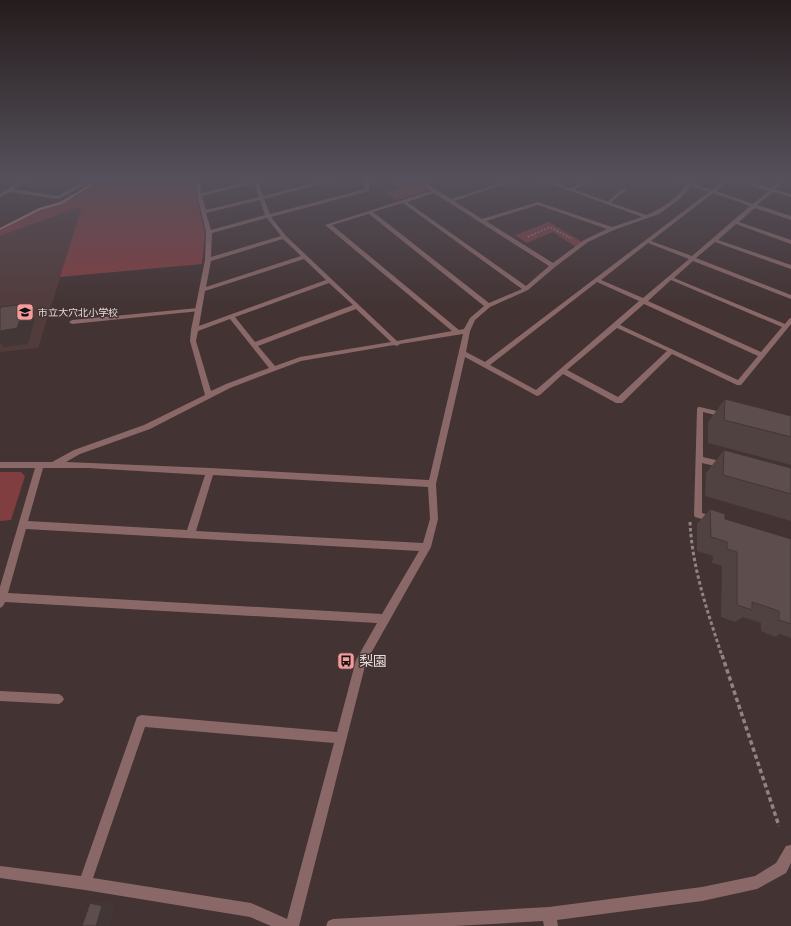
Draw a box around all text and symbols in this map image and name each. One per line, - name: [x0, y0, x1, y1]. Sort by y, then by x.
- school or university icon: 市立大穴北小学校: [15, 302, 35, 322]
- place label: 市立大穴北小学校: [38, 306, 118, 318]
- bus stop icon: 梨園: [336, 651, 356, 671]
- place label: 梨園: [359, 653, 387, 669]

